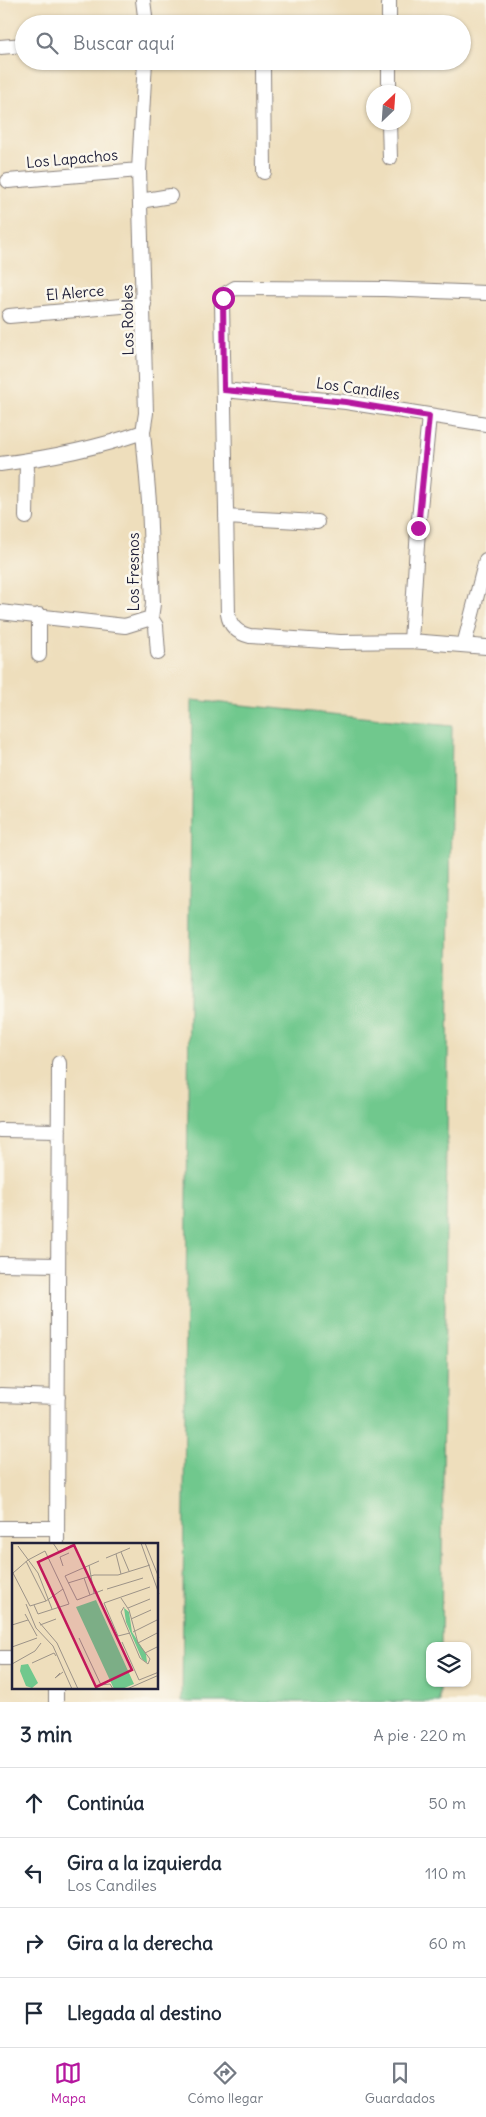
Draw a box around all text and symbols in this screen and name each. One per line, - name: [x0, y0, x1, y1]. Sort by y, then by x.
- search box: [15, 15, 471, 70]
- icon: search: [33, 29, 61, 57]
- text: Buscar aquí: [73, 31, 174, 55]
- north arrow: [366, 85, 411, 130]
- street label: Los Lapachos: [25, 145, 119, 172]
- street label: El Alerce: [45, 280, 105, 305]
- street label: Los Robles: [117, 284, 138, 356]
- route start: [212, 287, 235, 310]
- street label: Los Candiles: [315, 373, 401, 404]
- route end: [407, 517, 430, 540]
- street label: Los Fresnos: [124, 532, 143, 612]
- inset map: [12, 1543, 159, 1690]
- map controls: [426, 1642, 471, 1687]
- button: layers: [426, 1642, 471, 1687]
- text: 3 min: [20, 1721, 72, 1748]
- text: A pie · 220 m: [374, 1725, 466, 1745]
- icon: ahead: [20, 1789, 48, 1817]
- text: Continúa: [67, 1791, 144, 1815]
- text: 50 m: [428, 1793, 466, 1813]
- text: Gira a la izquierda: [67, 1851, 222, 1875]
- icon: left: [20, 1859, 48, 1887]
- text: 110 m: [425, 1863, 466, 1883]
- text: Los Candiles: [67, 1875, 157, 1895]
- icon: right: [20, 1929, 48, 1957]
- text: Gira a la derecha: [67, 1931, 213, 1955]
- text: 60 m: [428, 1933, 466, 1953]
- icon: arrive: [20, 1999, 48, 2027]
- text: Llegada al destino: [67, 2001, 222, 2025]
- tab: Mapa: [51, 2059, 86, 2107]
- tab: Cómo llegar: [188, 2059, 263, 2107]
- tab: Guardados: [365, 2059, 435, 2107]

